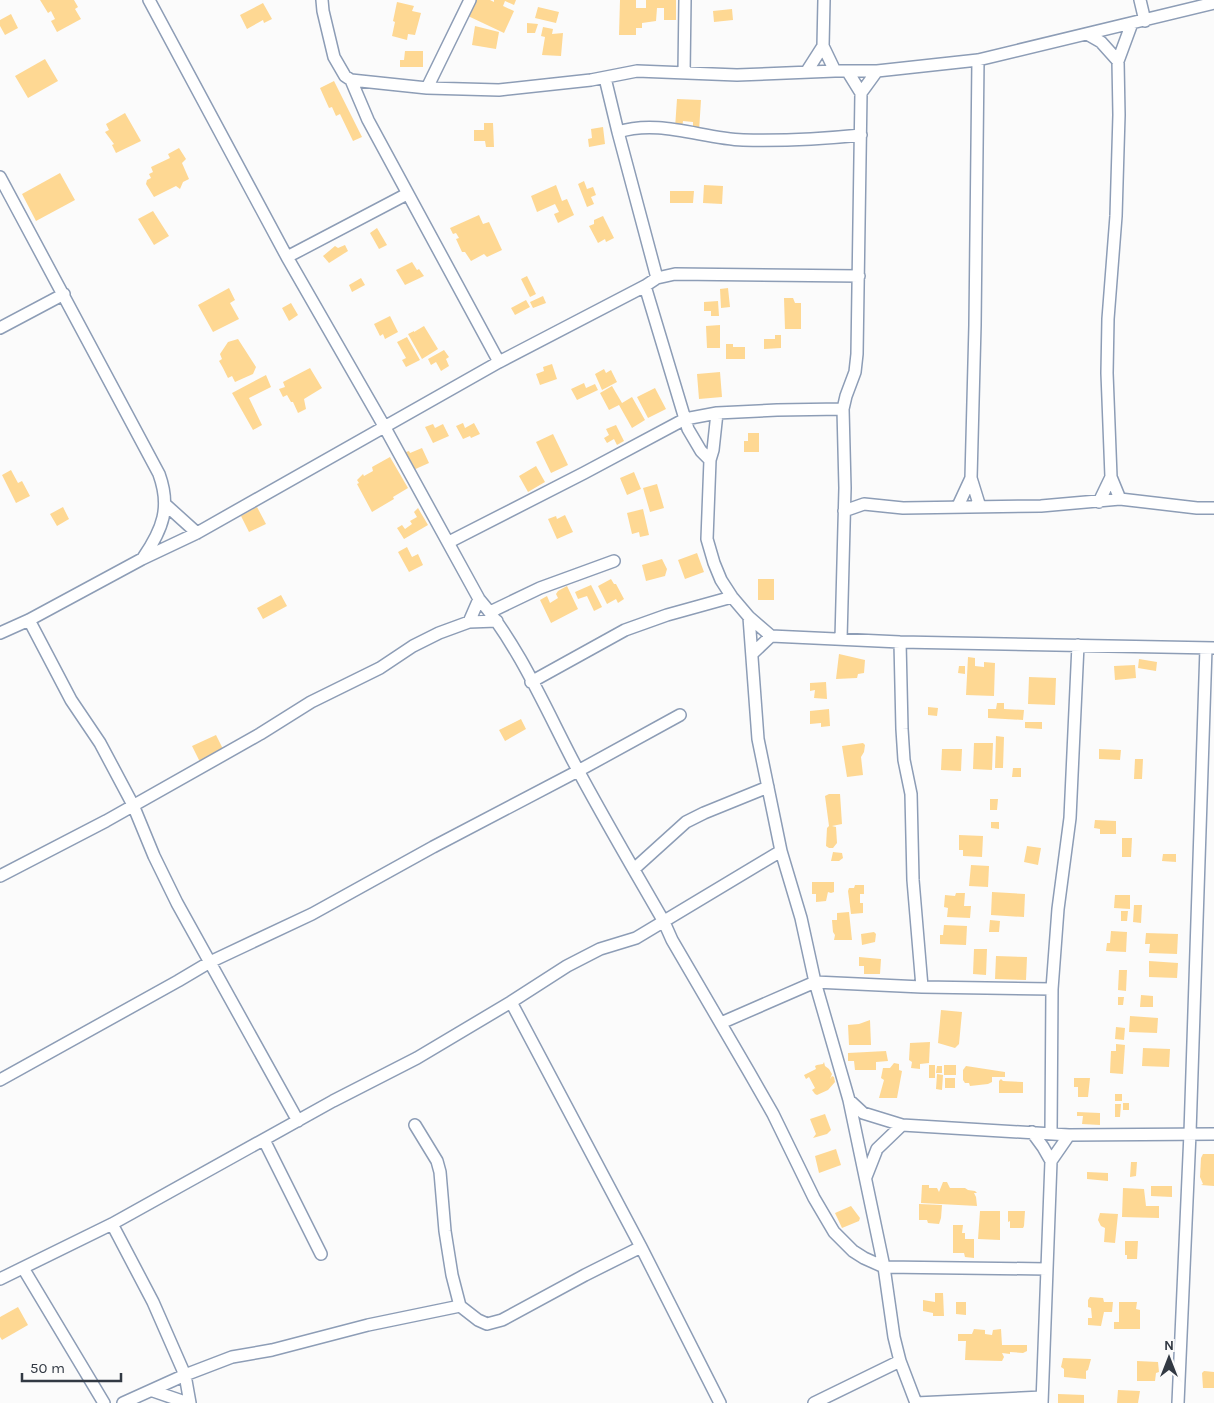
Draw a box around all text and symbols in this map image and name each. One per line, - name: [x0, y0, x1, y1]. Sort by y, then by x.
- north arrow: [1144, 1333, 1194, 1383]
- text: N: [1164, 1337, 1174, 1354]
- scale bar: [22, 1350, 121, 1382]
- text: 50 m: [30, 1359, 65, 1377]

